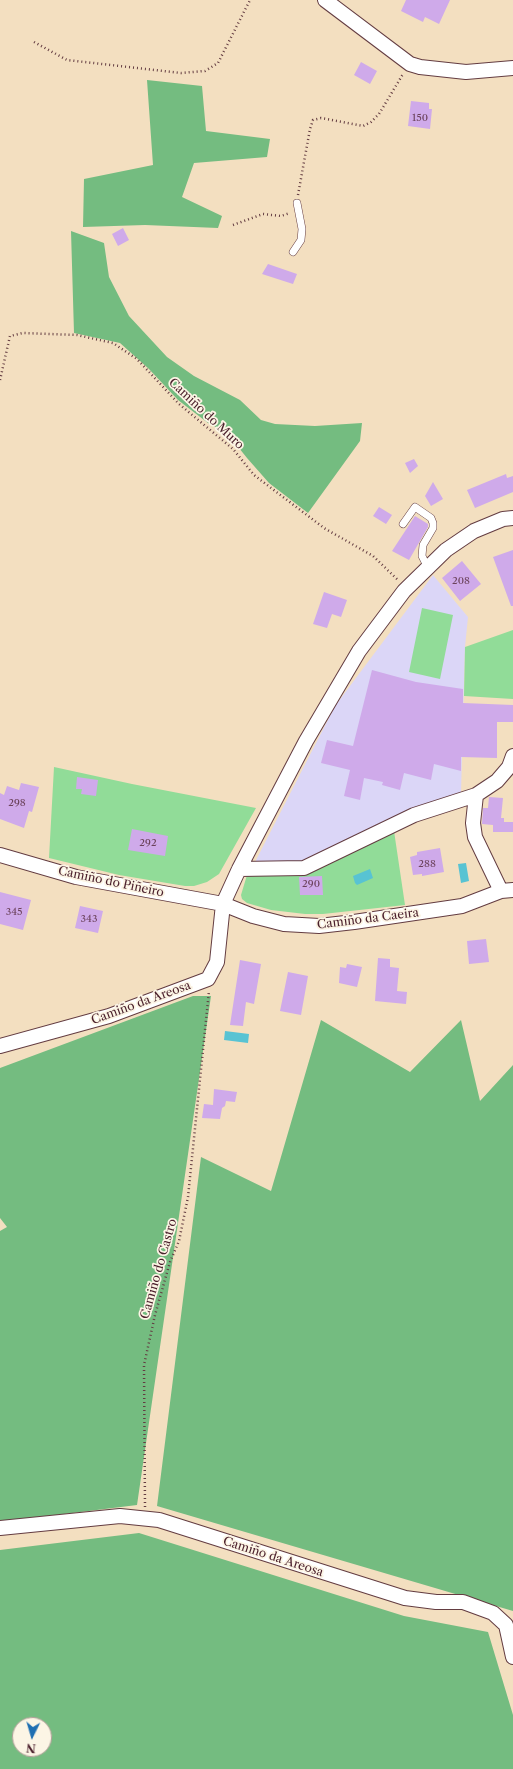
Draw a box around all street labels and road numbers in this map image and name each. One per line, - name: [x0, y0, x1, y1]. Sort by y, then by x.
- street label: Camiño do Muro: [165, 375, 247, 453]
- street label: Camiño do Piñeiro: [57, 864, 165, 900]
- street label: Camiño da Caeira: [316, 906, 420, 932]
- street label: Camiño da Areosa: [89, 978, 193, 1028]
- street label: Camiño do Castro: [138, 1217, 180, 1321]
- street label: Camiño da Areosa: [221, 1534, 325, 1580]

